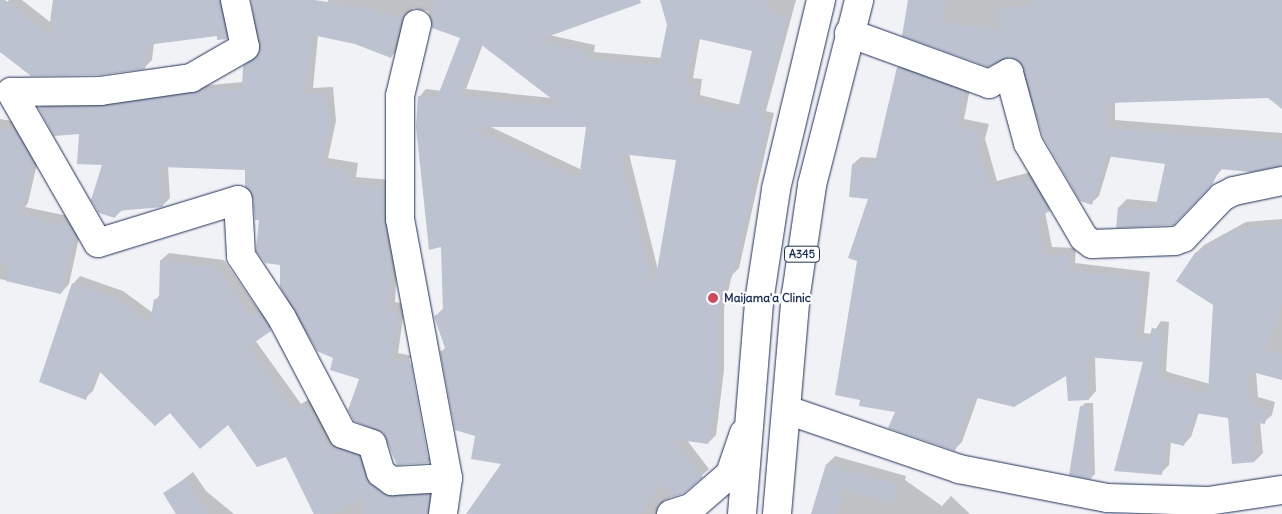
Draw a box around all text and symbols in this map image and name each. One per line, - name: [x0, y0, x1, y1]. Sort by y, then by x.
- road number: A345: [783, 245, 821, 262]
- marker: Maijama'a Clinic: [706, 291, 720, 305]
- place label: Maijama'a Clinic: [724, 291, 811, 305]

